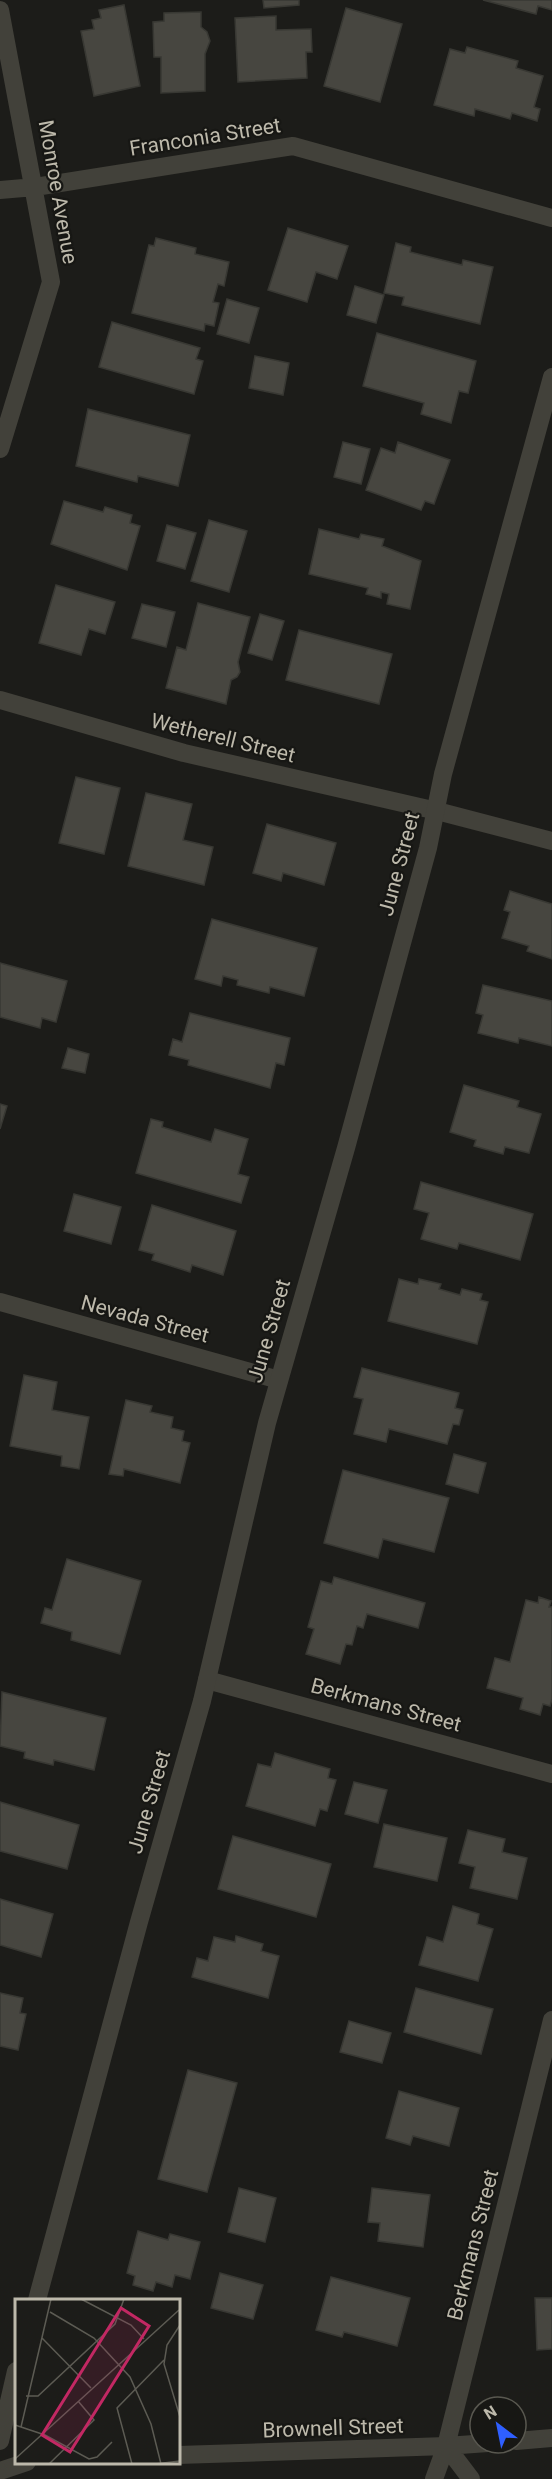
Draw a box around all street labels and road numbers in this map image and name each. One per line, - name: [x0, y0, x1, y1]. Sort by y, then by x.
- street label: Franconia Street: [128, 113, 282, 161]
- street label: Monroe Avenue: [34, 118, 82, 266]
- street label: Wetherell Street: [148, 708, 298, 768]
- street label: June Street: [374, 809, 424, 919]
- street label: June Street: [243, 1276, 295, 1386]
- street label: Nevada Street: [78, 1290, 212, 1348]
- street label: Berkmans Street: [308, 1673, 464, 1737]
- street label: June Street: [123, 1747, 175, 1857]
- street label: Berkmans Street: [443, 2167, 503, 2323]
- street label: Brownell Street: [262, 2414, 404, 2442]

